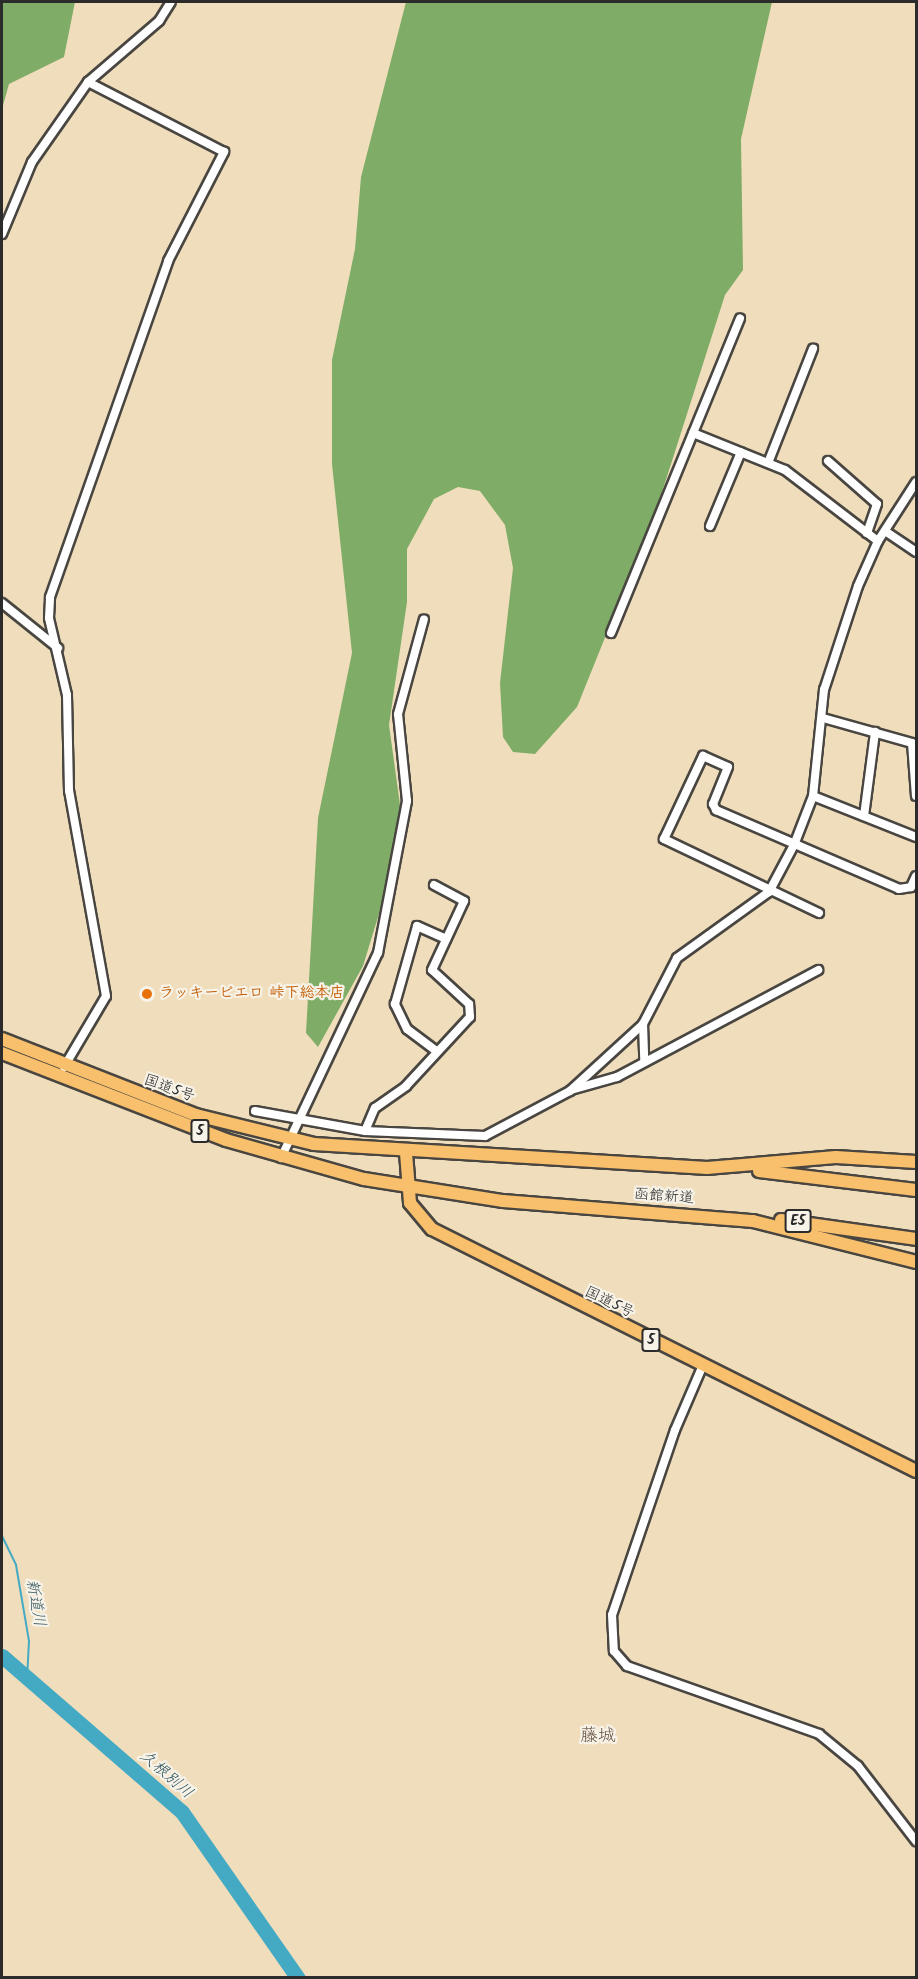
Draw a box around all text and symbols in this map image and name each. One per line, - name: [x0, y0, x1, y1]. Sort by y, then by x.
- place label: ラッキーピエロ 峠下総本店: [159, 985, 345, 1003]
- marker: ラッキーピエロ 峠下総本店: [140, 987, 154, 1001]
- street label: 国道5号: [141, 1071, 197, 1107]
- road number: 5: [190, 1120, 210, 1142]
- street label: 函館新道: [633, 1186, 695, 1208]
- road number: E5: [784, 1210, 812, 1232]
- street label: 国道5号: [581, 1283, 637, 1323]
- road number: 5: [640, 1329, 662, 1351]
- water label: 新道川: [21, 1578, 49, 1628]
- district label: 藤城: [580, 1726, 616, 1748]
- water label: 久根別川: [136, 1747, 196, 1803]

